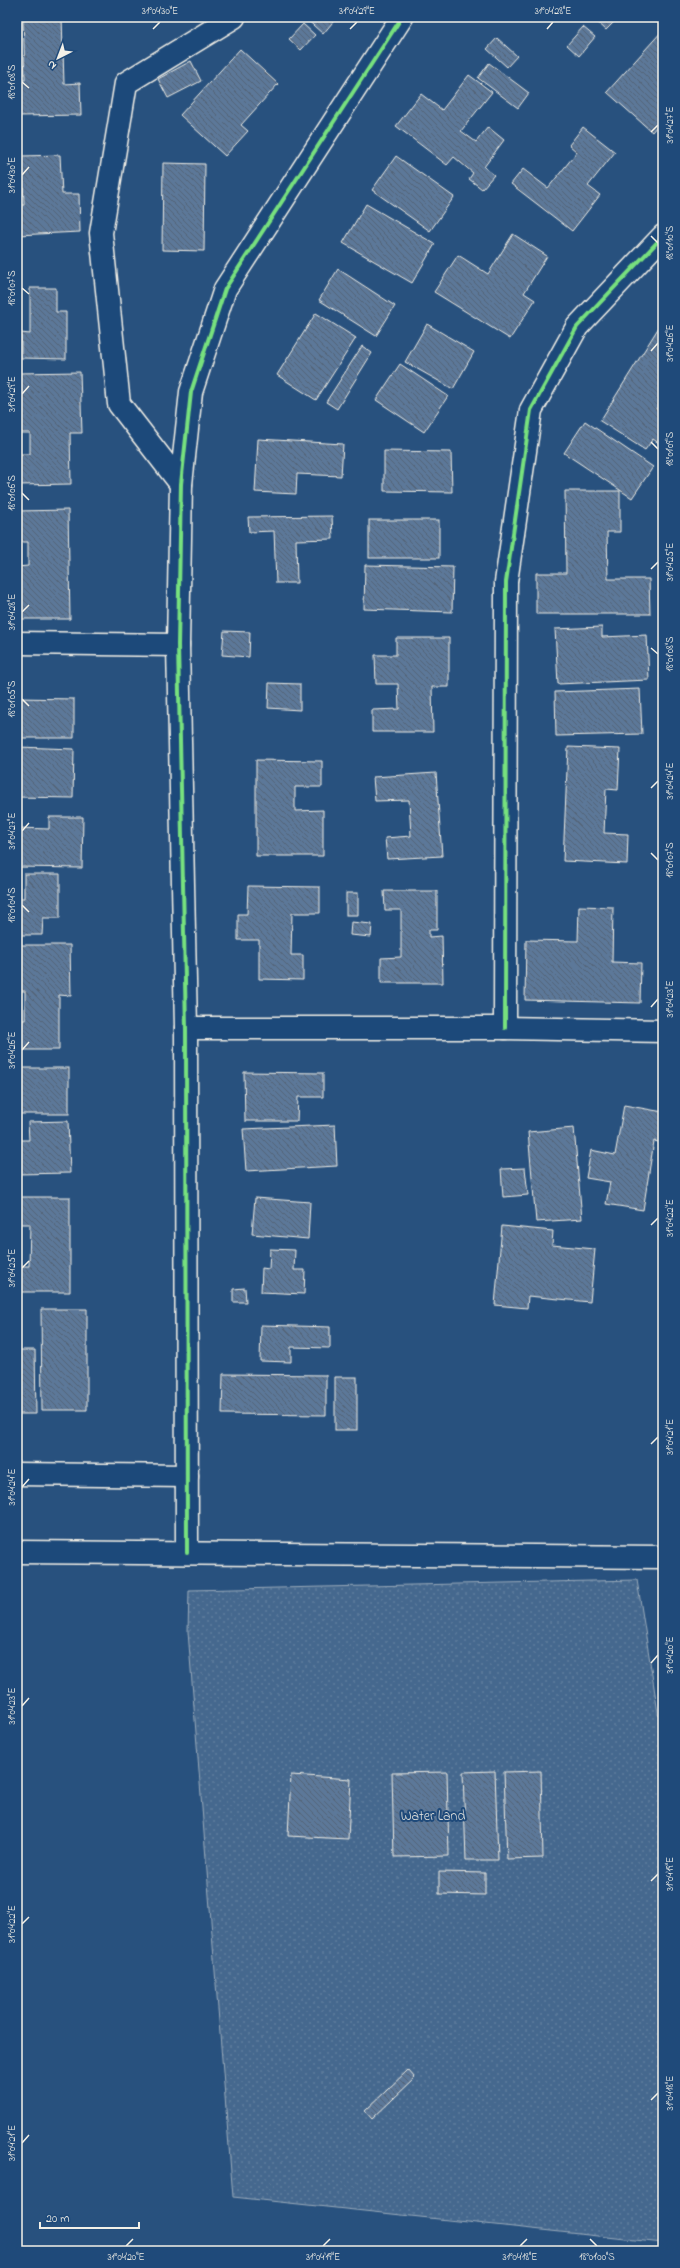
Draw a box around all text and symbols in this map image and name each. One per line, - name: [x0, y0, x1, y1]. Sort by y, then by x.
- text: 31°04'30"E: [142, 4, 178, 19]
- text: 31°04'29"E: [339, 4, 375, 19]
- text: 31°04'28"E: [535, 4, 571, 19]
- north arrow: [38, 38, 78, 78]
- text: N: [44, 56, 60, 73]
- text: 18°01'08"S: [5, 64, 20, 100]
- text: 31°04'27"E: [663, 107, 678, 143]
- text: 31°04'30"E: [5, 157, 20, 193]
- text: 18°01'10"S: [663, 225, 678, 260]
- text: 18°01'07"S: [5, 270, 20, 306]
- text: 31°04'26"E: [663, 324, 678, 362]
- text: 31°04'29"E: [5, 376, 20, 412]
- text: 18°01'09"S: [663, 431, 678, 466]
- text: 18°01'06"S: [5, 475, 20, 511]
- text: 31°04'25"E: [663, 543, 678, 581]
- text: 31°04'28"E: [5, 594, 20, 630]
- text: 18°01'08"S: [663, 636, 678, 672]
- text: 18°01'05"S: [5, 680, 20, 717]
- text: 31°04'24"E: [663, 763, 678, 799]
- text: 31°04'27"E: [5, 813, 20, 849]
- text: 18°01'07"S: [663, 842, 678, 878]
- text: 18°01'04"S: [5, 887, 20, 923]
- text: 31°04'23"E: [663, 981, 678, 1017]
- text: 31°04'26"E: [5, 1031, 20, 1069]
- text: 31°04'22"E: [663, 1199, 678, 1237]
- text: 31°04'25"E: [5, 1249, 20, 1287]
- text: 31°04'21"E: [663, 1419, 678, 1455]
- text: 31°04'24"E: [5, 1469, 20, 1505]
- text: 31°04'20"E: [663, 1636, 678, 1674]
- text: 31°04'23"E: [5, 1688, 20, 1724]
- park label: Water Land: [401, 1806, 465, 1827]
- text: 31°04'19"E: [663, 1857, 678, 1891]
- text: 31°04'22"E: [5, 1905, 20, 1943]
- text: 31°04'18"E: [663, 2076, 678, 2110]
- text: 31°04'21"E: [5, 2125, 20, 2161]
- scale bar: [40, 2204, 139, 2230]
- text: 20 m: [46, 2210, 69, 2228]
- text: 31°04'20"E: [107, 2250, 145, 2265]
- text: 31°04'19"E: [306, 2250, 340, 2265]
- text: 31°04'18"E: [503, 2250, 537, 2265]
- text: 18°01'00"S: [579, 2250, 615, 2265]

